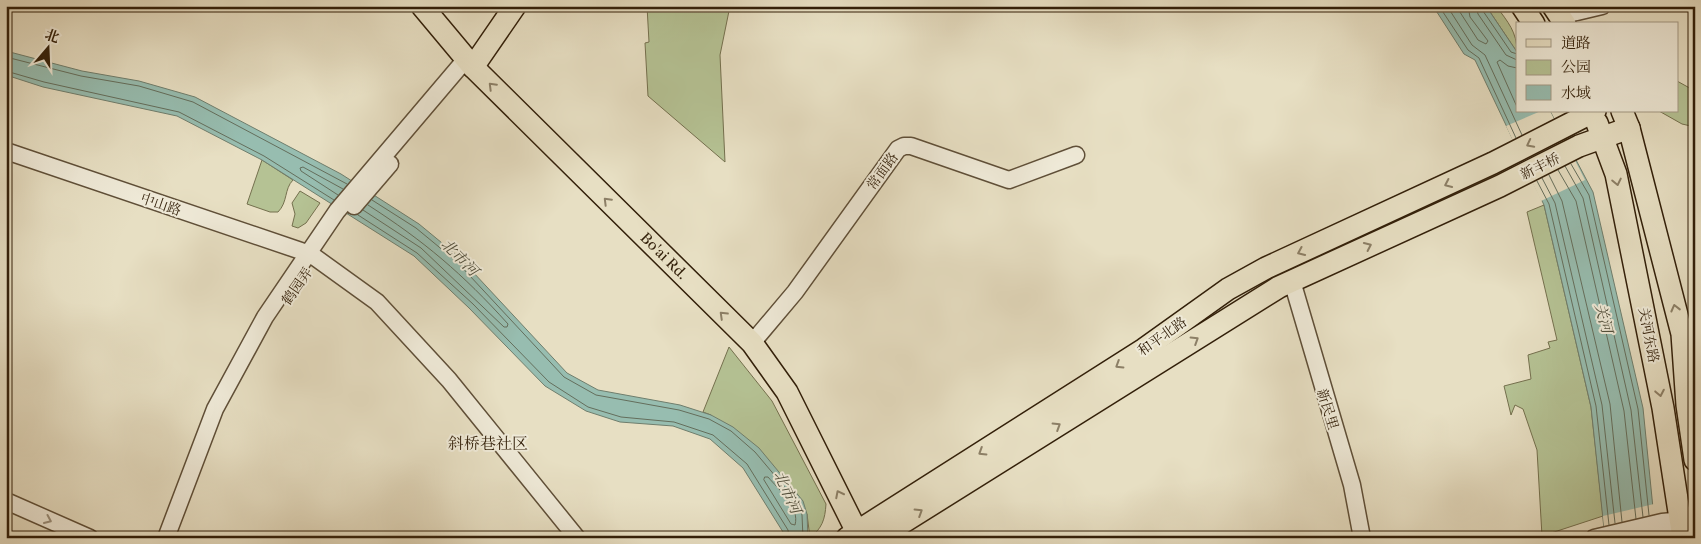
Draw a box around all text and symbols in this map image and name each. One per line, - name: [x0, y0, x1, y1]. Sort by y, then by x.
- north arrow: [22, 22, 72, 72]
- legend: [1516, 22, 1678, 112]
- text: 北: [43, 25, 62, 46]
- text: 道路: [1561, 33, 1591, 52]
- text: 公园: [1561, 57, 1591, 76]
- one-way arrow: [489, 83, 498, 92]
- text: 水域: [1561, 83, 1591, 102]
- one-way arrow: [1526, 138, 1535, 148]
- street label: 常面路: [862, 149, 902, 193]
- street label: 新丰桥: [1517, 149, 1563, 183]
- one-way arrow: [1445, 178, 1454, 188]
- one-way arrow: [1612, 178, 1622, 186]
- street label: 中山路: [138, 189, 184, 219]
- one-way arrow: [604, 198, 613, 207]
- street label: Bo'ai Rd.: [637, 229, 691, 283]
- water label: 北市河: [437, 234, 485, 282]
- one-way arrow: [1363, 243, 1372, 253]
- one-way arrow: [1297, 246, 1306, 256]
- street label: 鹤园弄: [278, 264, 316, 308]
- water label: 关河: [1591, 301, 1618, 338]
- one-way arrow: [1670, 303, 1681, 312]
- street label: 关河东路: [1635, 306, 1663, 364]
- one-way arrow: [719, 312, 728, 321]
- street label: 和平北路: [1134, 313, 1190, 359]
- one-way arrow: [1190, 337, 1199, 346]
- one-way arrow: [1115, 359, 1124, 368]
- street label: 新民里: [1313, 386, 1343, 432]
- one-way arrow: [1654, 388, 1665, 397]
- one-way arrow: [1052, 423, 1061, 433]
- district label: 斜桥巷社区: [448, 433, 528, 453]
- one-way arrow: [978, 446, 987, 455]
- water label: 北市河: [770, 468, 807, 519]
- one-way arrow: [835, 490, 845, 499]
- one-way arrow: [914, 508, 923, 518]
- one-way arrow: [43, 513, 52, 524]

